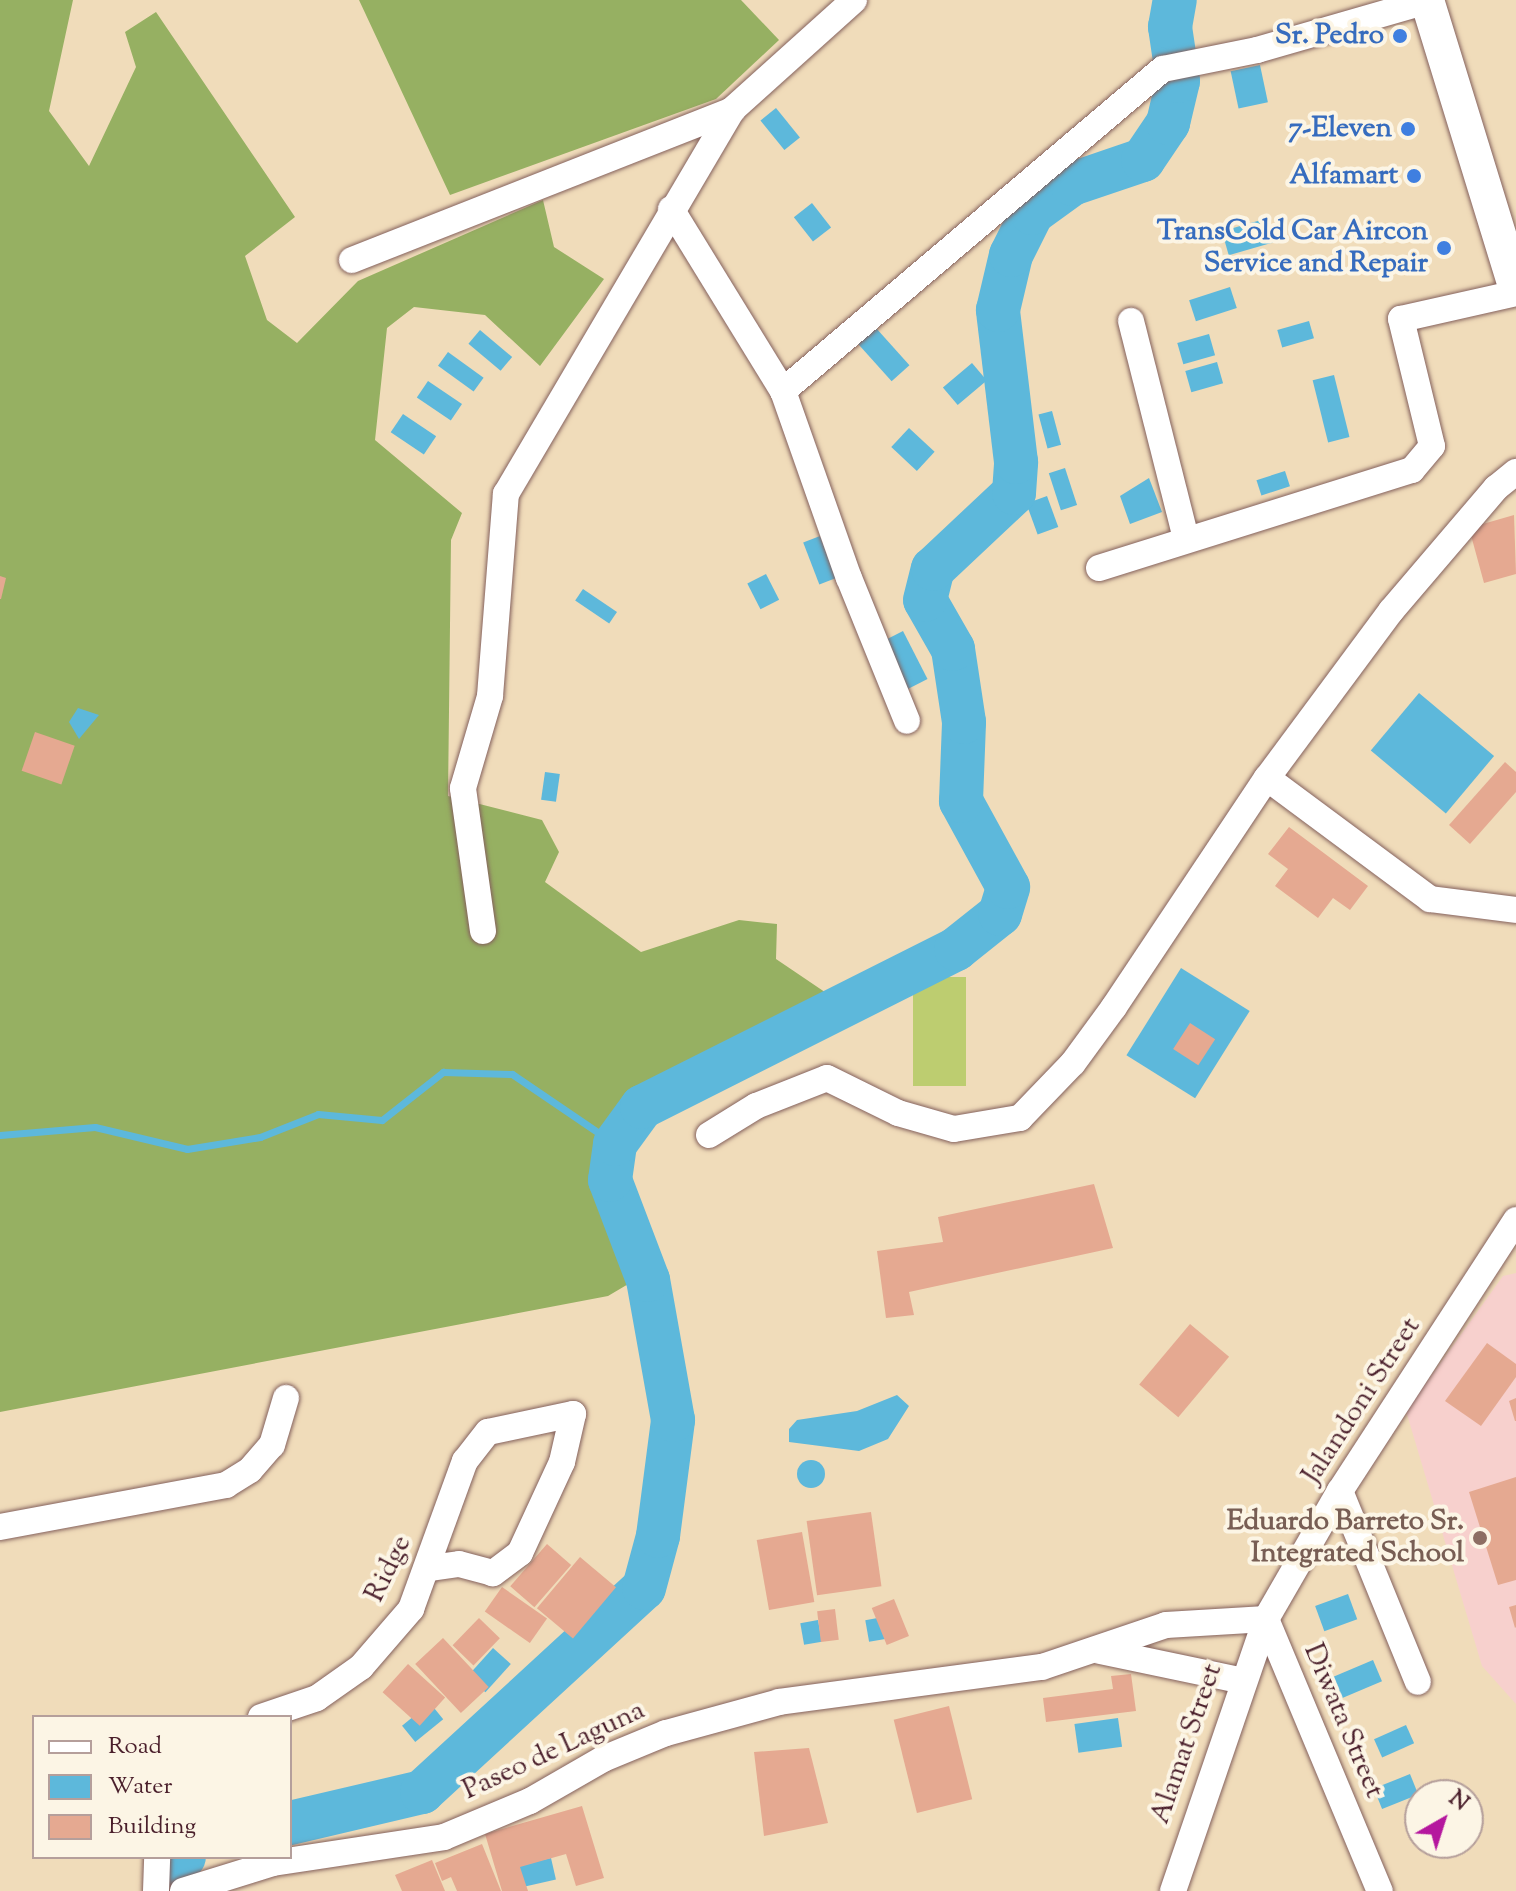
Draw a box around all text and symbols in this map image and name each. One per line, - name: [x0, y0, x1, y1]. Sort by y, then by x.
- place label: Sr. Pedro: [1275, 19, 1384, 53]
- marker: Sr. Pedro: [1391, 27, 1409, 45]
- place label: 7-Eleven: [1288, 112, 1392, 146]
- marker: 7-Eleven: [1399, 120, 1417, 138]
- place label: Alfamart: [1289, 159, 1398, 193]
- marker: Alfamart: [1405, 167, 1423, 185]
- place label: TransCold Car Aircon Service and Repair: [1157, 215, 1428, 281]
- marker: TransCold Car Aircon Service and Repair: [1435, 239, 1453, 257]
- street label: Jalandoni Street: [1296, 1311, 1428, 1491]
- place label: Eduardo Barreto Sr. Integrated School: [1227, 1505, 1464, 1571]
- marker: Eduardo Barreto Sr. Integrated School: [1471, 1529, 1489, 1547]
- street label: Ridge: [359, 1530, 419, 1608]
- street label: Diwata Street: [1295, 1639, 1391, 1803]
- street label: Alamat Street: [1144, 1660, 1230, 1828]
- street label: Paseo de Laguna: [458, 1694, 650, 1808]
- legend: [32, 1715, 292, 1859]
- text: Road: [108, 1730, 162, 1764]
- text: Water: [108, 1770, 172, 1804]
- north arrow: [1404, 1779, 1484, 1859]
- text: N: [1441, 1784, 1475, 1820]
- text: Building: [108, 1810, 196, 1844]

